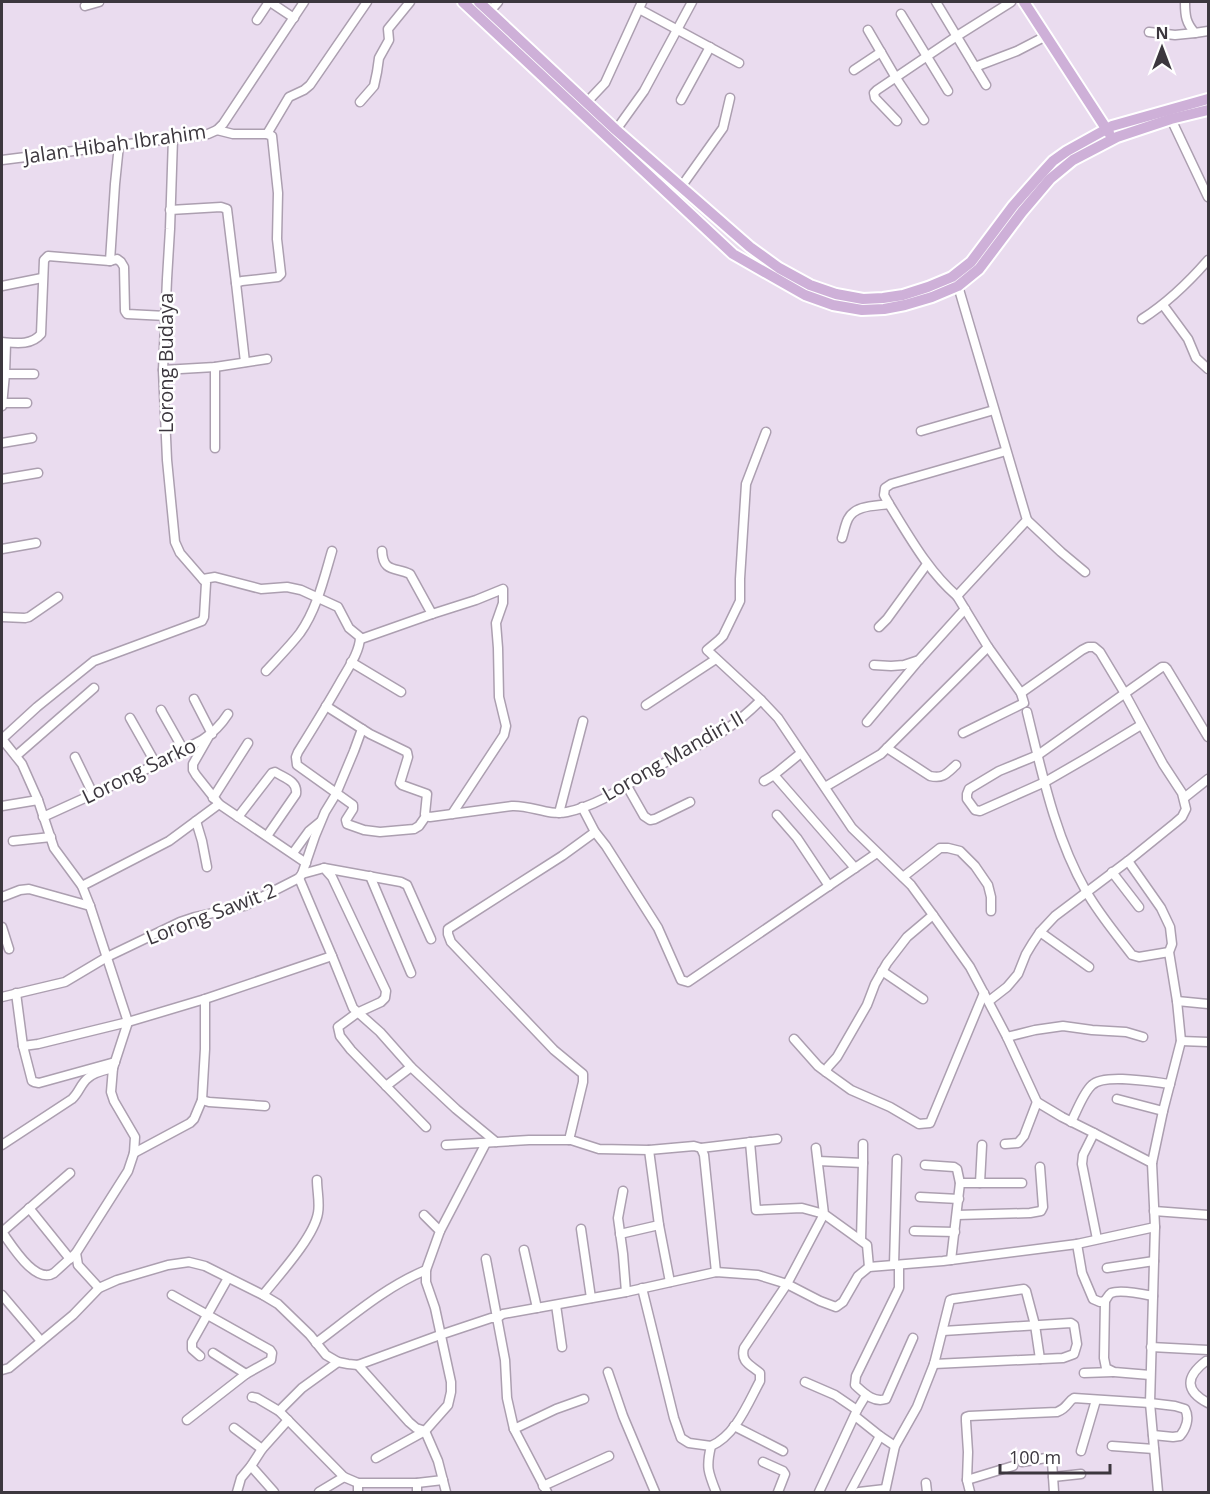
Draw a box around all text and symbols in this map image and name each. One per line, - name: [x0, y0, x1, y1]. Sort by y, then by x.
- north arrow: [1132, 18, 1192, 78]
- text: N: [1155, 22, 1169, 44]
- street label: Jalan Hibah Ibrahim: [20, 117, 208, 170]
- street label: Lorong Budaya: [152, 293, 179, 433]
- street label: Lorong Mandiri II: [597, 704, 748, 807]
- street label: Lorong Sarko: [77, 731, 200, 810]
- street label: Lorong Sawit 2: [142, 876, 280, 951]
- scale bar: [1000, 1437, 1110, 1475]
- text: 100 m: [1009, 1445, 1061, 1469]

